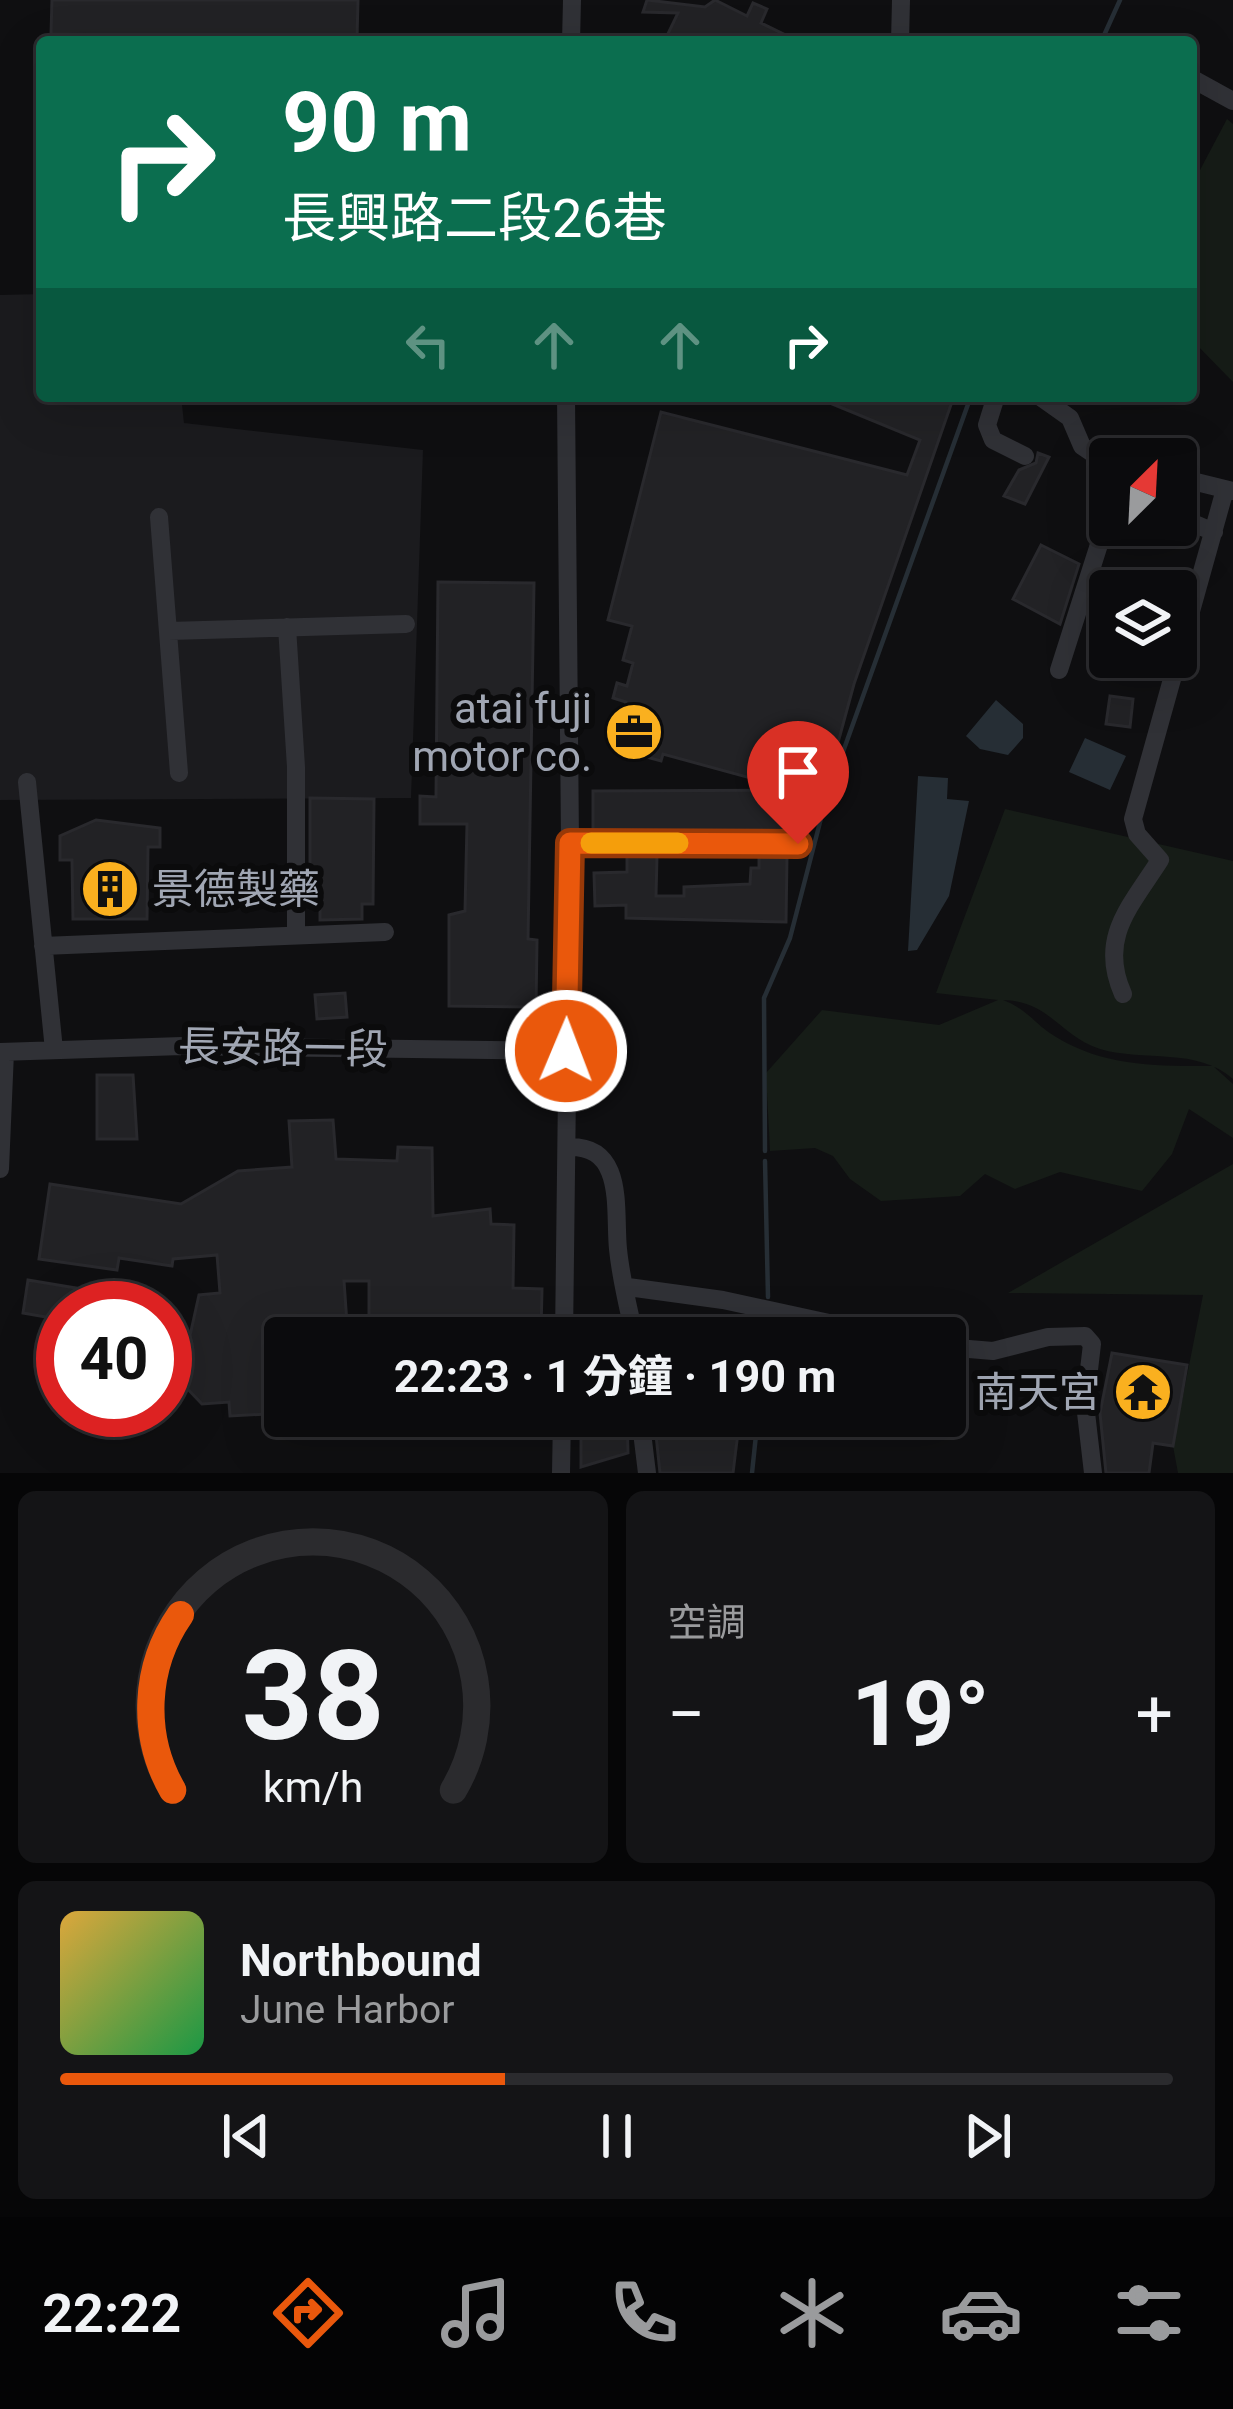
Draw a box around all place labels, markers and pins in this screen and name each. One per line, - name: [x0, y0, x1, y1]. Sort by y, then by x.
- place label: atai fuji motor co.: [412, 684, 592, 781]
- office icon: atai fuji motor co.: [603, 701, 665, 763]
- pin: [747, 721, 849, 844]
- building icon: 景德製藥: [79, 858, 141, 920]
- place label: 景德製藥: [152, 865, 320, 914]
- temple icon: 南天宮: [1112, 1361, 1174, 1423]
- place label: 南天宮: [975, 1368, 1101, 1417]

